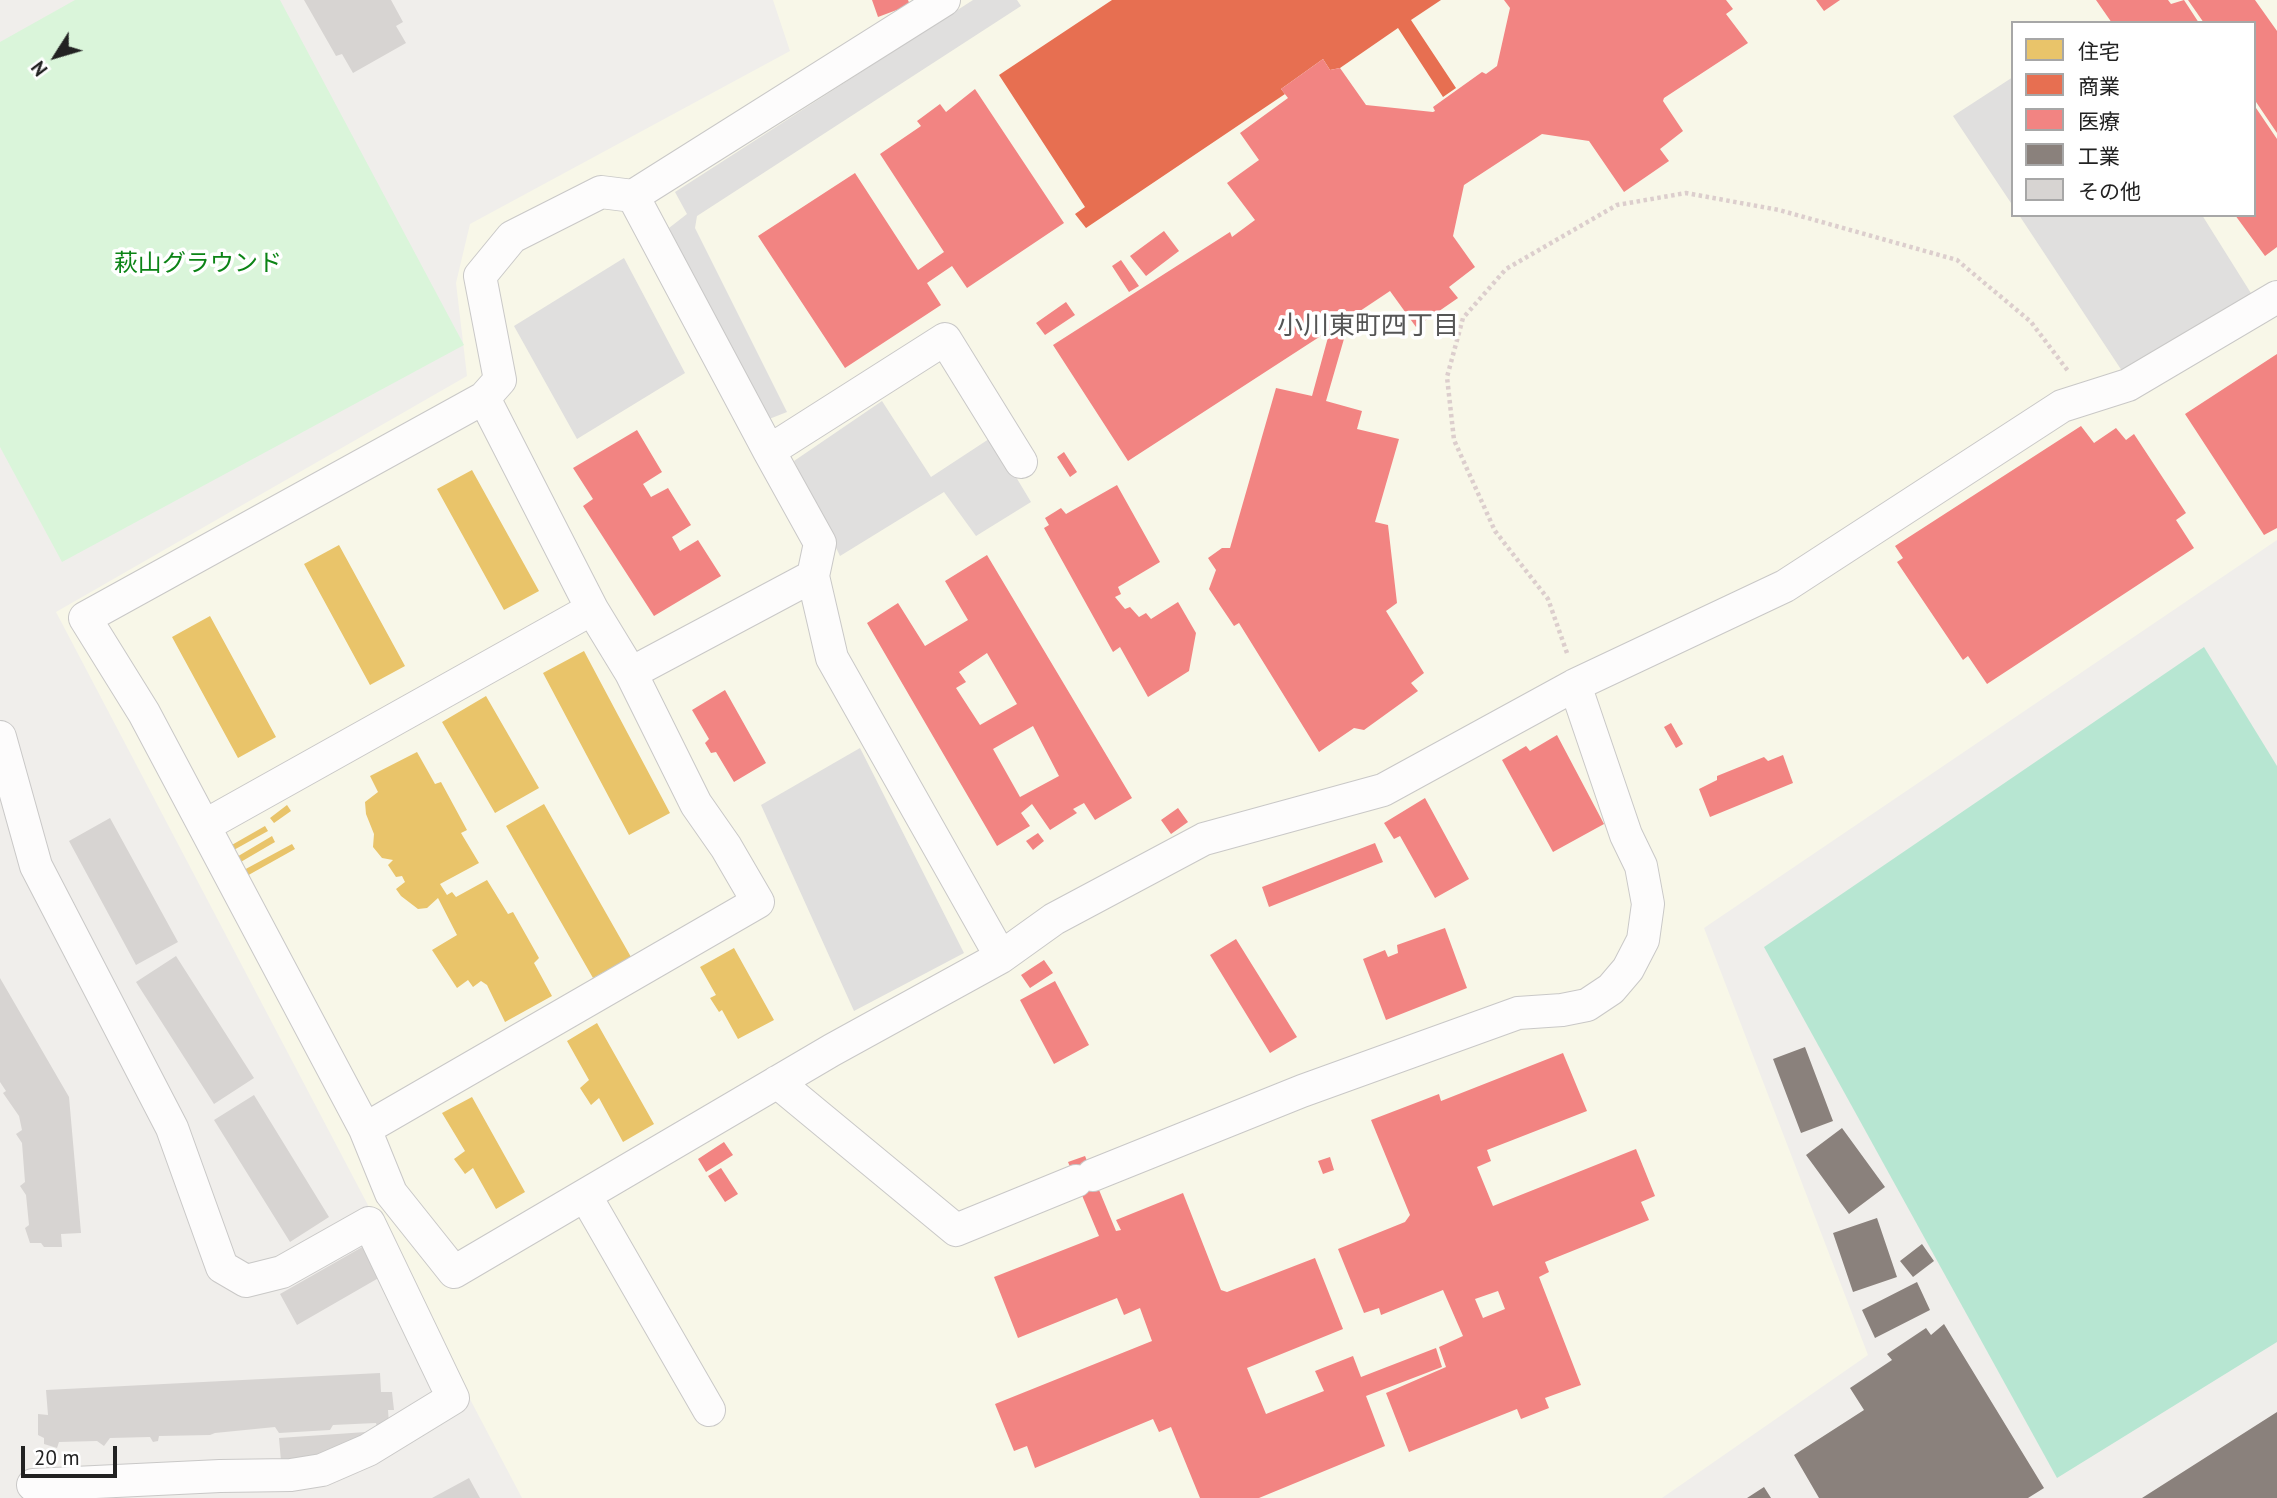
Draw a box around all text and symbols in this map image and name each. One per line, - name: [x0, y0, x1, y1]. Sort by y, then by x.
- north arrow: [21, 21, 91, 91]
- legend: [2011, 21, 2256, 217]
- text: 住宅: [2078, 38, 2120, 65]
- text: N: [26, 56, 53, 81]
- text: 商業: [2078, 73, 2120, 100]
- text: 医療: [2078, 108, 2120, 135]
- text: 工業: [2078, 143, 2120, 170]
- text: その他: [2078, 178, 2141, 205]
- park label: 萩山グラウンド: [114, 250, 282, 278]
- district label: 小川東町四丁目: [1277, 311, 1459, 343]
- scale bar: [24, 1432, 121, 1476]
- text: 20 m: [34, 1444, 80, 1471]

